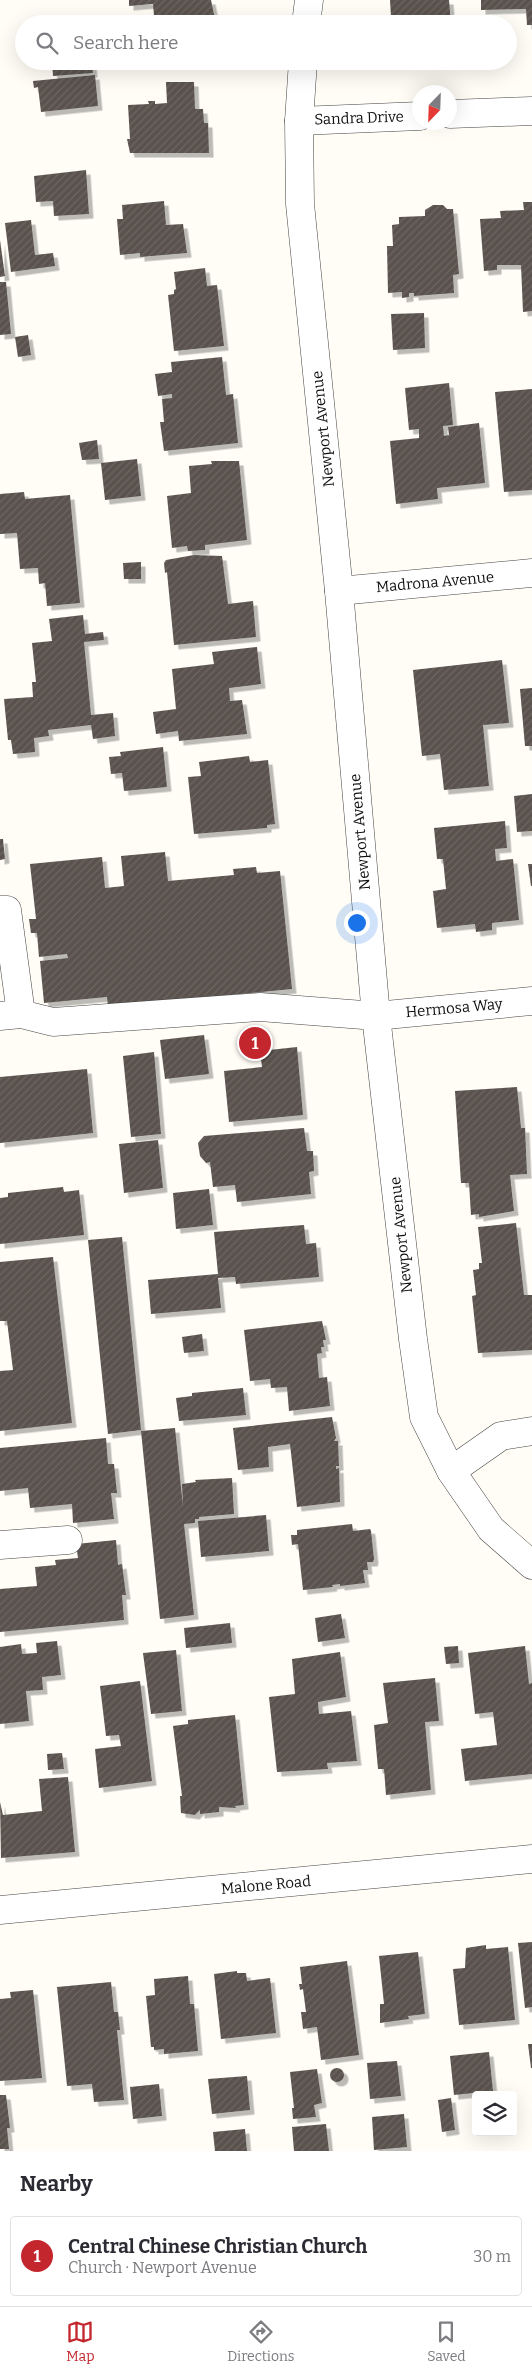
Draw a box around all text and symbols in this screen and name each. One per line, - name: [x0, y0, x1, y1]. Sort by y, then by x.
- search box: [15, 15, 517, 70]
- icon: search: [33, 29, 61, 57]
- text: Search here: [73, 31, 178, 54]
- north arrow: [412, 85, 457, 130]
- street label: Sandra Drive: [314, 107, 404, 129]
- street label: Newport Avenue: [308, 370, 338, 488]
- street label: Madrona Avenue: [375, 568, 495, 596]
- street label: Newport Avenue: [346, 773, 374, 891]
- your location: [344, 910, 370, 936]
- street label: Hermosa Way: [405, 995, 503, 1021]
- pin: 1: [239, 1024, 271, 1062]
- street label: Newport Avenue: [386, 1176, 416, 1294]
- street label: Malone Road: [220, 1872, 312, 1898]
- map controls: [472, 2091, 517, 2136]
- button: layers: [472, 2091, 517, 2136]
- text: Nearby: [20, 2171, 93, 2197]
- text: Central Chinese Christian Church: [68, 2235, 367, 2258]
- text: 1: [34, 2247, 40, 2266]
- text: 30 m: [473, 2247, 511, 2266]
- text: Church · Newport Avenue: [68, 2258, 257, 2277]
- tab: Map: [66, 2318, 95, 2365]
- tab: Directions: [227, 2318, 295, 2365]
- tab: Saved: [427, 2318, 466, 2365]

